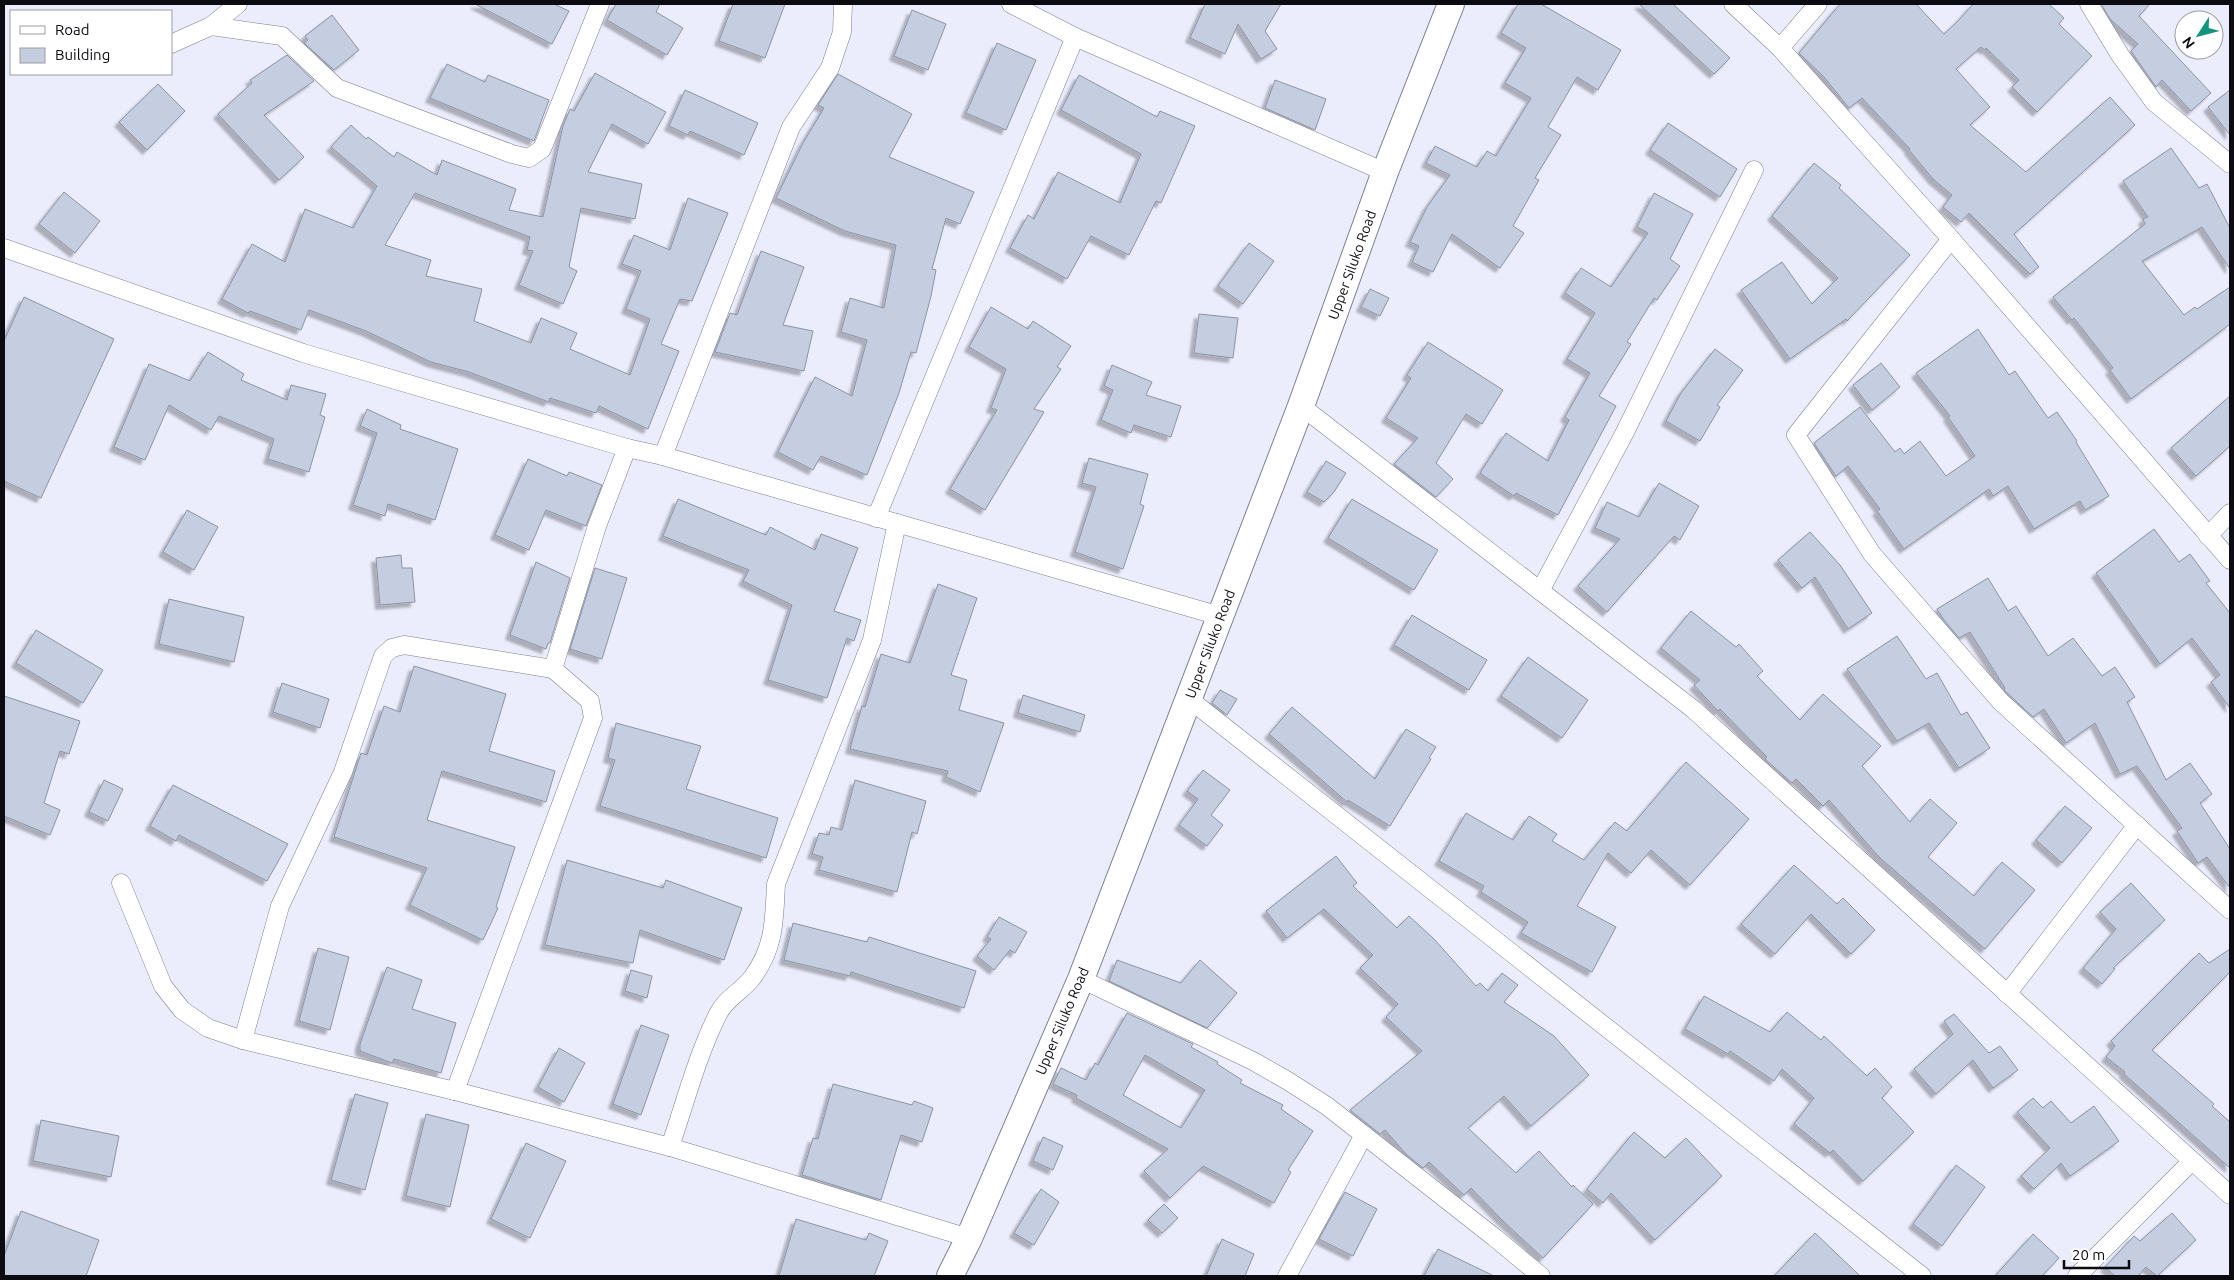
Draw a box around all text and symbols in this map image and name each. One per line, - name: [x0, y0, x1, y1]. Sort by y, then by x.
- legend: [10, 10, 172, 75]
- north arrow: [2174, 10, 2224, 60]
- text: Road: [55, 21, 90, 38]
- text: N: [2179, 34, 2198, 52]
- text: Building: [55, 46, 110, 63]
- street label: Upper Siluko Road: [1325, 208, 1379, 322]
- street label: Upper Siluko Road: [1182, 587, 1238, 701]
- street label: Upper Siluko Road: [1032, 965, 1092, 1077]
- scale bar: [2064, 1238, 2129, 1270]
- text: 20 m: [2072, 1246, 2105, 1263]

